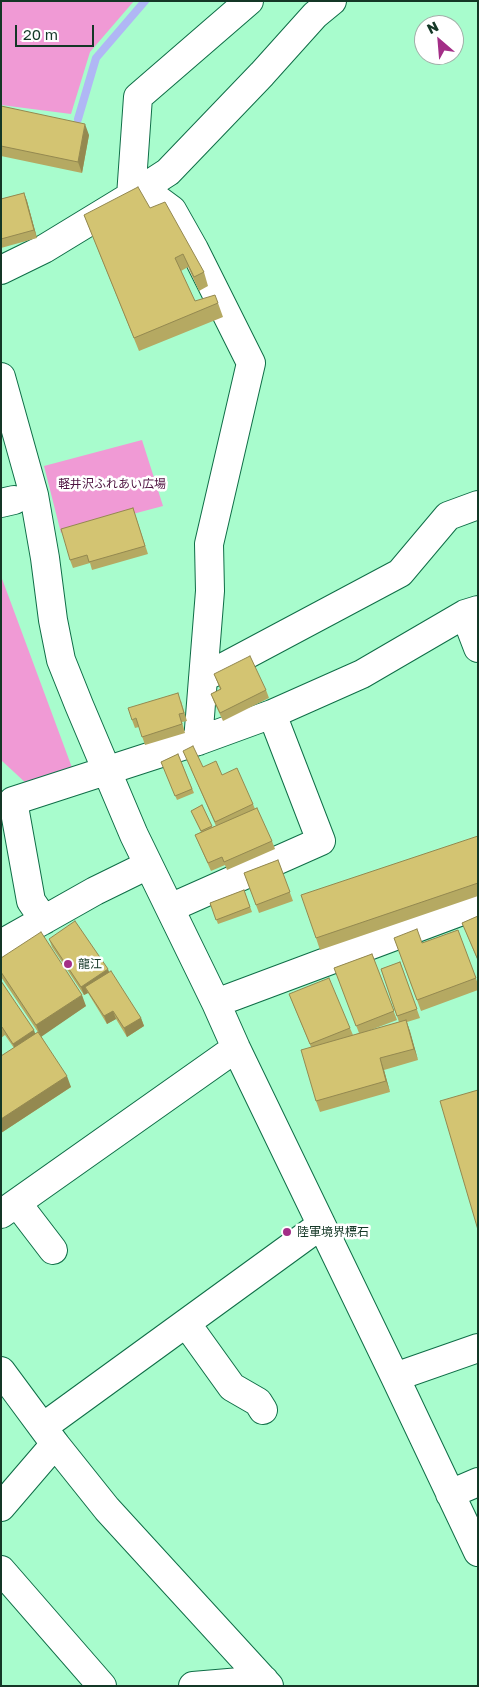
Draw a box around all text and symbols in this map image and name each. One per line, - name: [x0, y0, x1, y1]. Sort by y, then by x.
- scale bar: [18, 15, 96, 47]
- north arrow: [414, 15, 464, 65]
- text: N: [424, 17, 441, 37]
- text: 20 m: [23, 25, 58, 43]
- park label: 軽井沢ふれあい広場: [58, 477, 166, 491]
- place label: 龍江: [78, 957, 102, 971]
- marker: 龍江: [62, 958, 74, 970]
- place label: 陸軍境界標石: [297, 1225, 369, 1239]
- marker: 陸軍境界標石: [281, 1226, 293, 1238]

